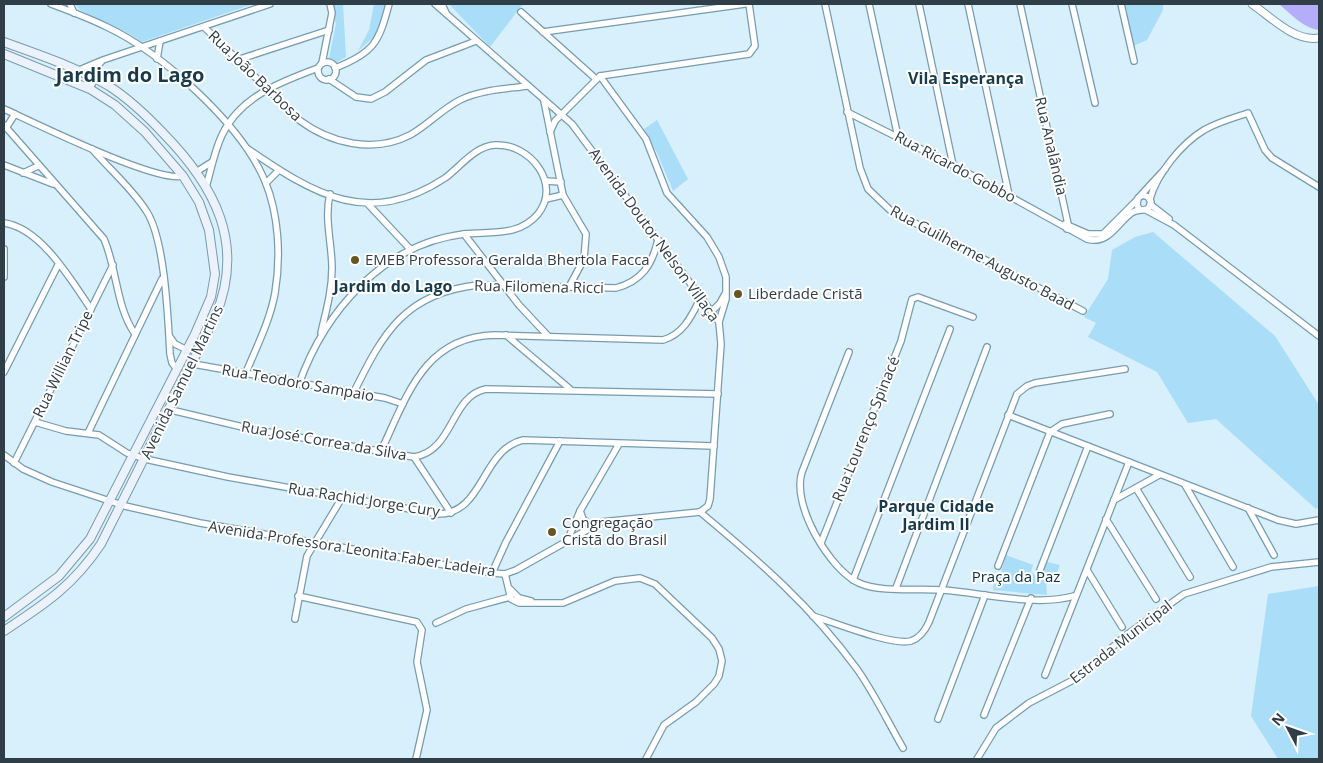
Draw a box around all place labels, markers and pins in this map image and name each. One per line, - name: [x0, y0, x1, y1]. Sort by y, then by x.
- place label: EMEB Professora Geralda Bhertola Facca: [365, 249, 650, 269]
- marker: EMEB Professora Geralda Bhertola Facca: [349, 254, 361, 266]
- place label: Liberdade Cristã: [748, 283, 863, 303]
- marker: Liberdade Cristã: [732, 288, 744, 300]
- place label: Congregação Cristã do Brasil: [562, 512, 667, 549]
- marker: Congregação Cristã do Brasil: [546, 526, 558, 538]

